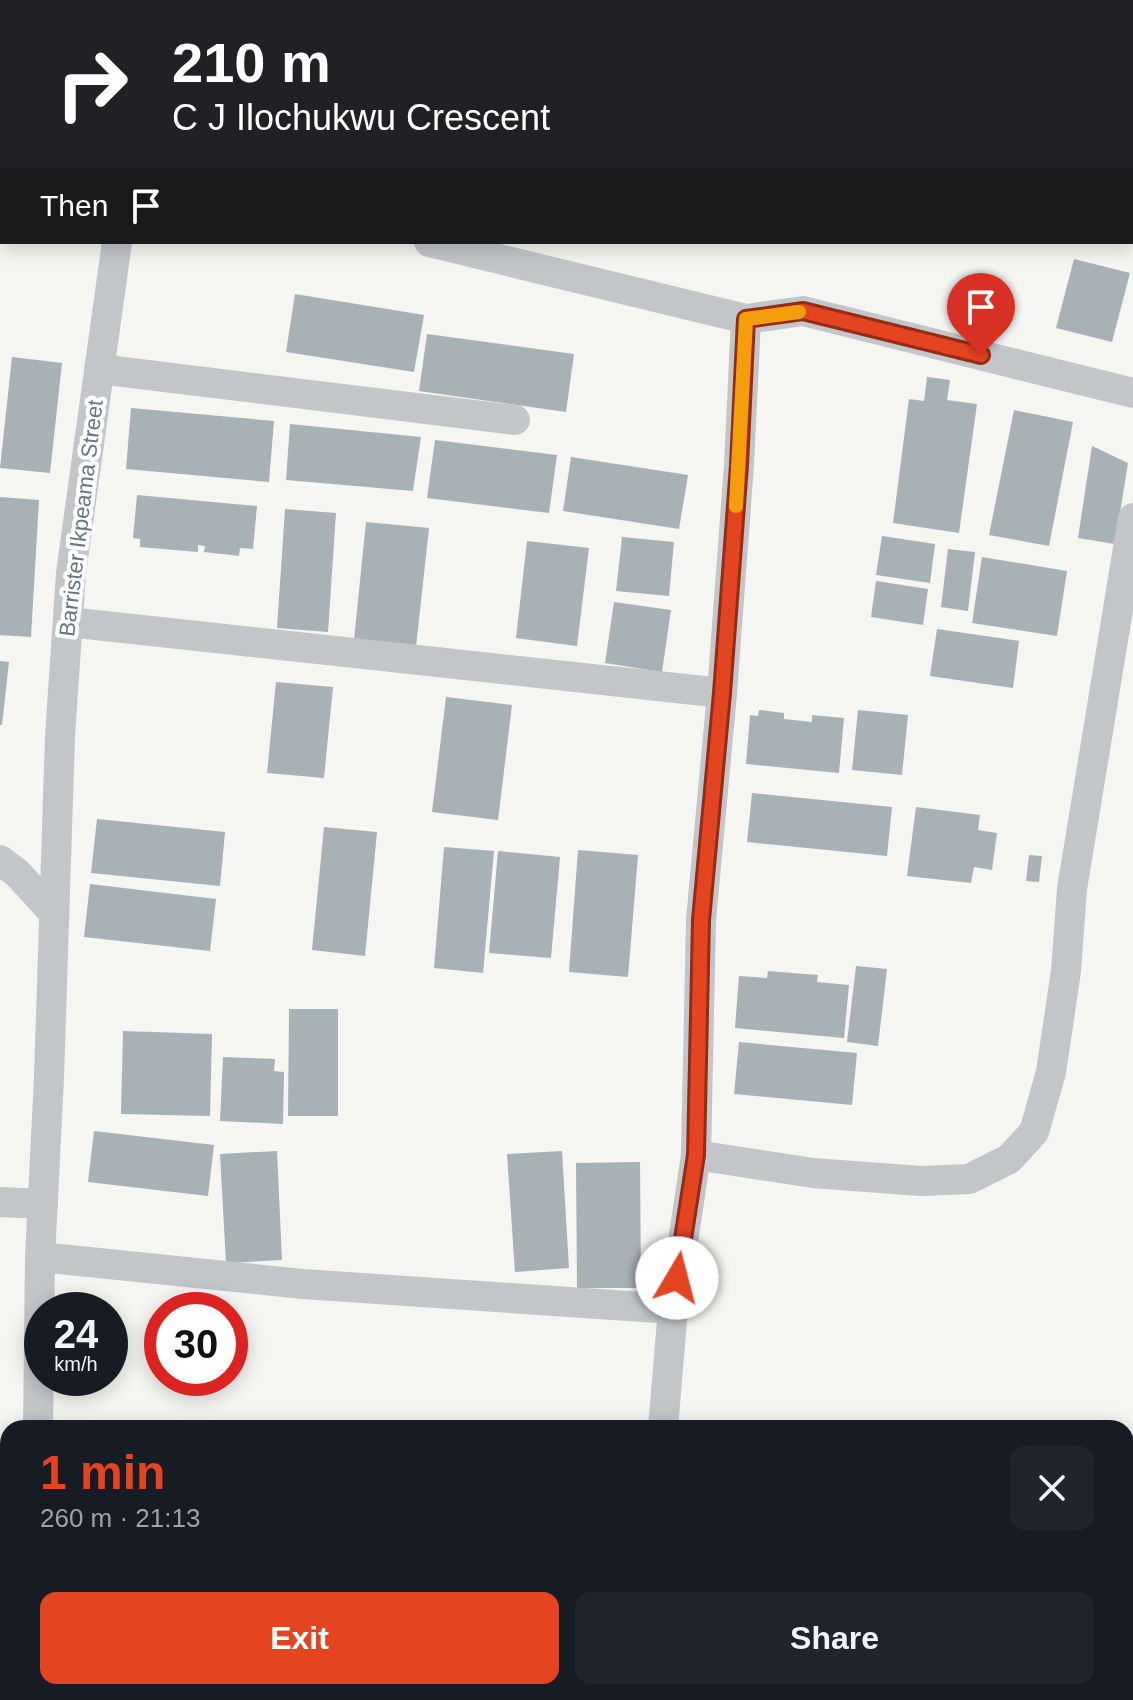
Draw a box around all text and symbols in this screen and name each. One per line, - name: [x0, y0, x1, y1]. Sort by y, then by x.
- text: 210 m: [172, 31, 331, 94]
- icon: right: [40, 32, 144, 136]
- text: C J Ilochukwu Crescent: [172, 97, 550, 138]
- icon: arrive: [124, 184, 168, 228]
- text: Then: [40, 189, 108, 222]
- pin: [947, 273, 1015, 355]
- icon: arrive: [959, 285, 1003, 329]
- street label: Barrister Ikpeama Street: [54, 398, 108, 638]
- position arrow: [635, 1236, 719, 1320]
- speed limit sign: 30: [144, 1292, 248, 1396]
- text: 24: [54, 1312, 98, 1356]
- text: km/h: [54, 1353, 98, 1375]
- text: 1 min: [40, 1446, 165, 1499]
- button: close: [1010, 1446, 1094, 1530]
- text: 260 m · 21:13: [40, 1503, 200, 1533]
- button: Exit: [40, 1592, 559, 1684]
- button: Share: [575, 1592, 1094, 1684]

